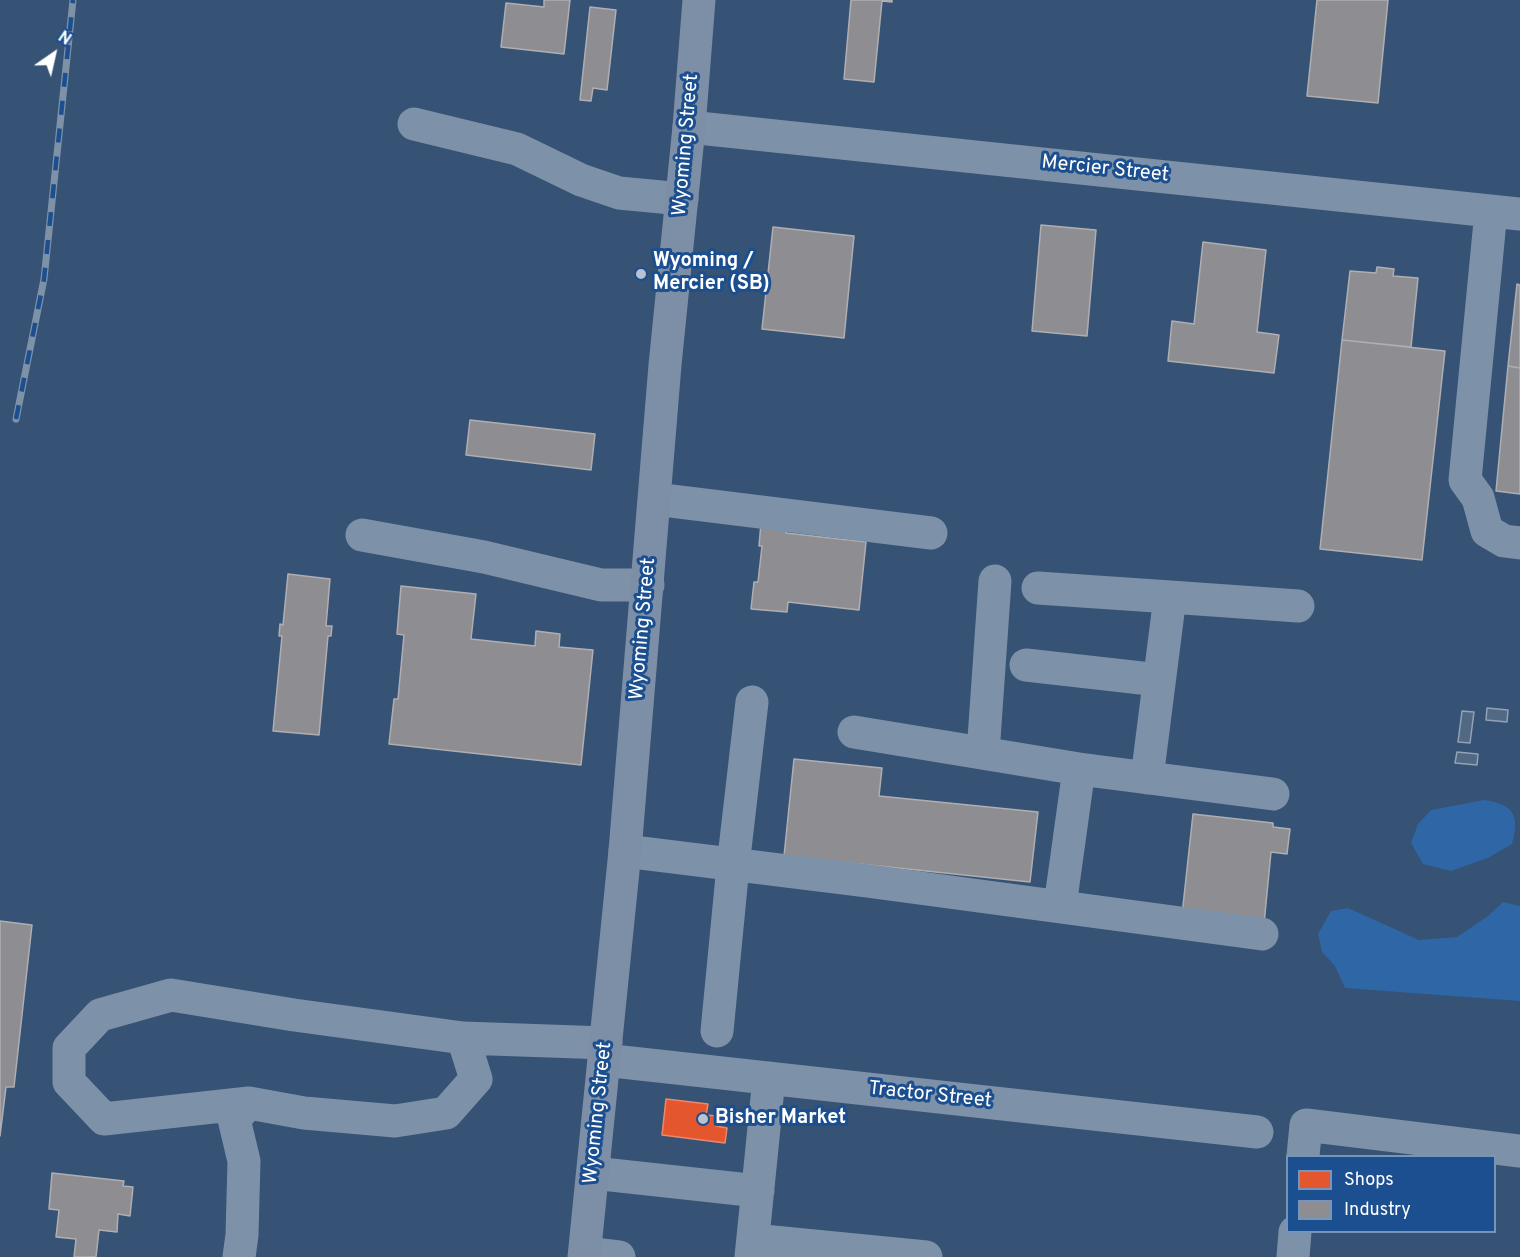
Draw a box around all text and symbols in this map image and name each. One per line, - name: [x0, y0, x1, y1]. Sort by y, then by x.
- north arrow: [24, 24, 84, 84]
- text: N: [54, 28, 74, 51]
- street label: Wyoming Street: [669, 73, 705, 217]
- street label: Mercier Street: [1040, 151, 1170, 189]
- place label: Wyoming / Mercier (SB): [653, 250, 770, 297]
- marker: Wyoming / Mercier (SB): [634, 267, 648, 281]
- street label: Wyoming Street: [626, 557, 662, 701]
- street label: Wyoming Street: [580, 1041, 618, 1185]
- street label: Tractor Street: [867, 1078, 993, 1114]
- place label: Bisher Market: [715, 1107, 846, 1131]
- marker: Bisher Market: [696, 1112, 710, 1126]
- legend: [1286, 1155, 1496, 1233]
- text: Shops: [1344, 1169, 1394, 1192]
- text: Industry: [1344, 1199, 1411, 1222]

